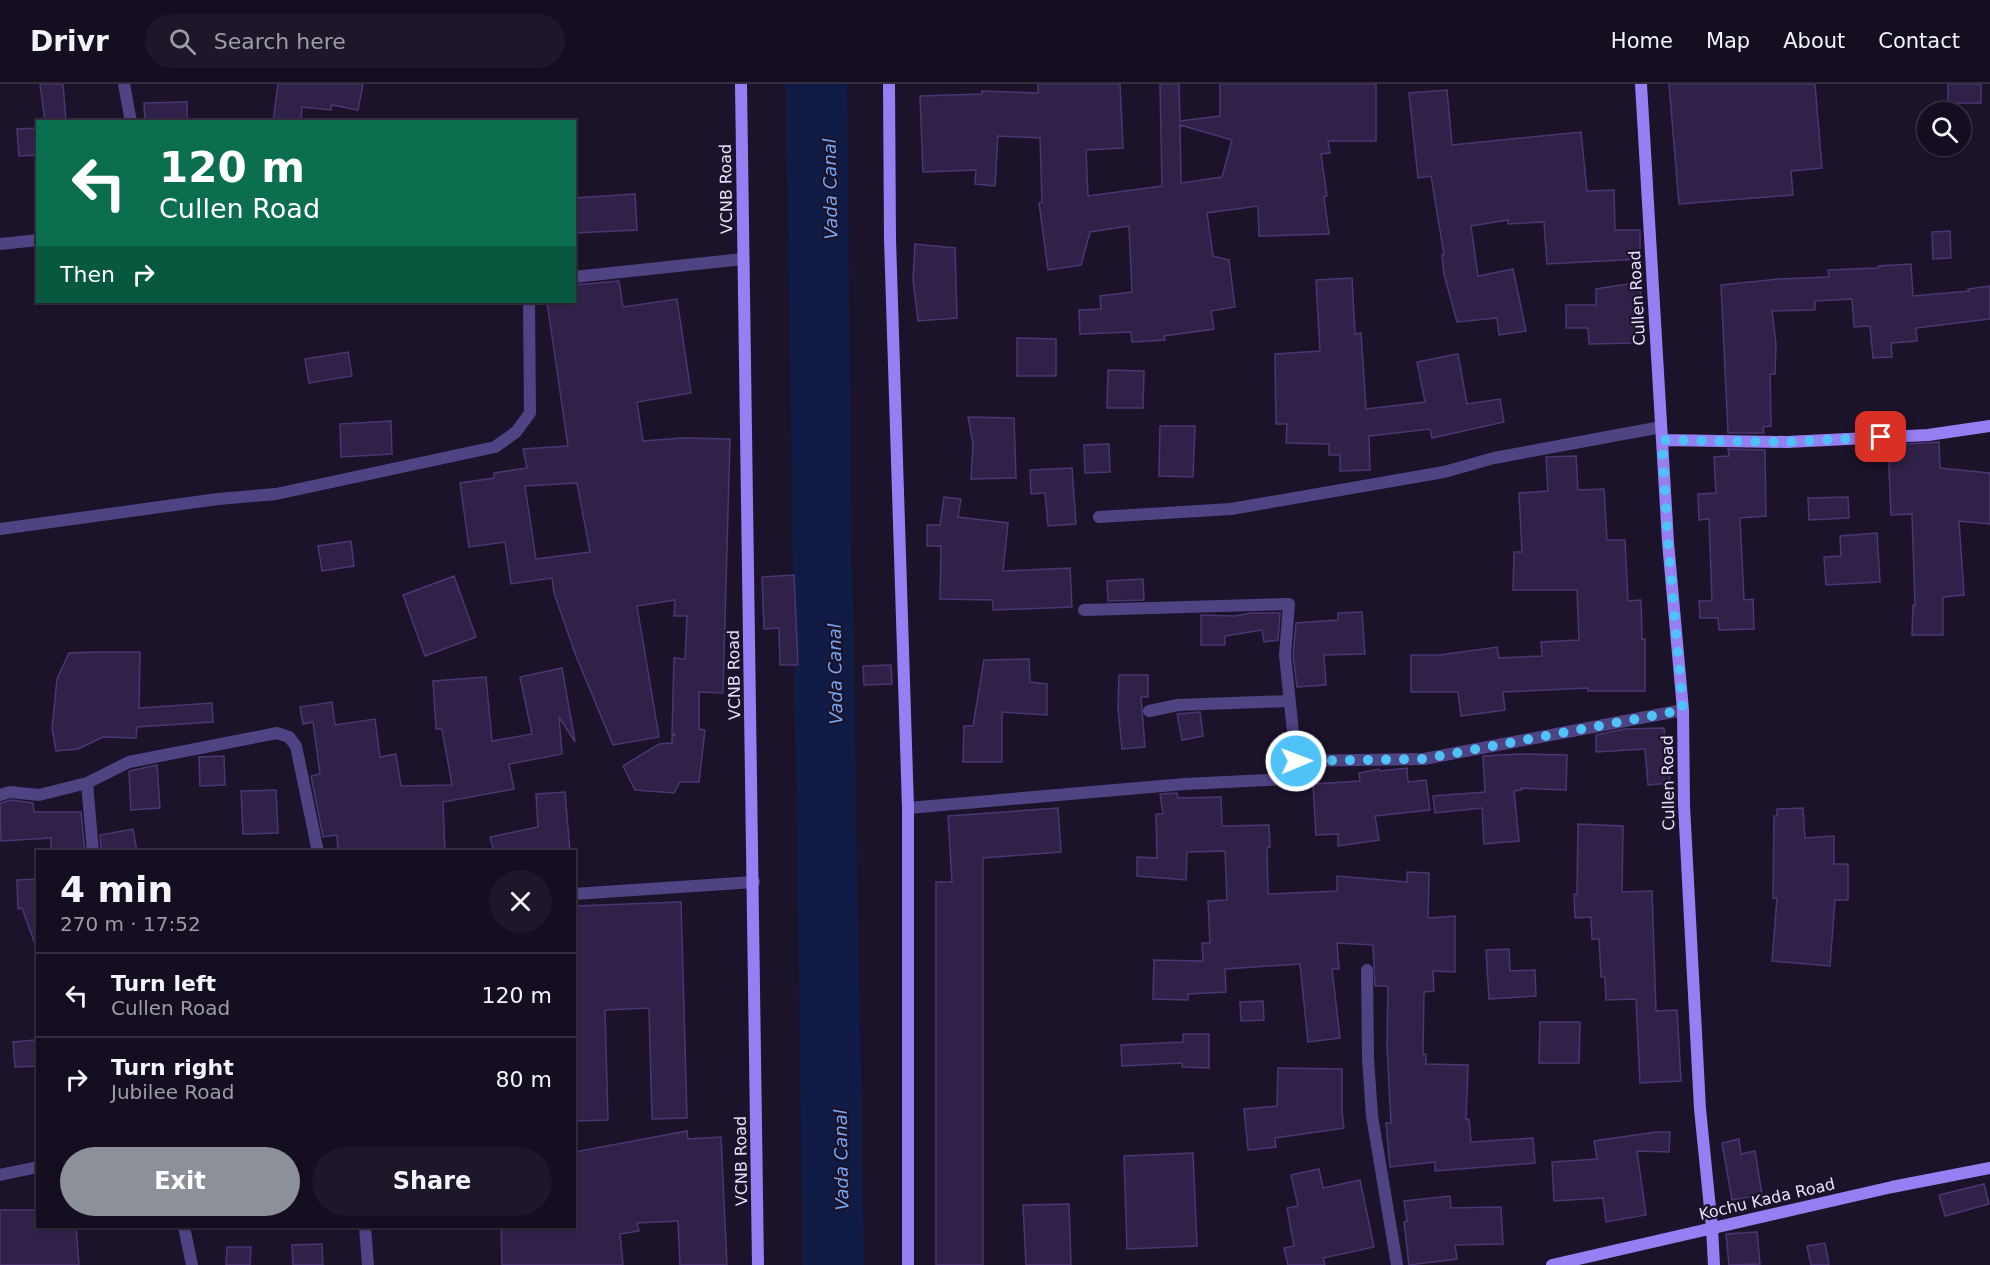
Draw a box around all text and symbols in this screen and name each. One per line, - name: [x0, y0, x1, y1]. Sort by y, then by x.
- search box: [145, 14, 565, 68]
- text: Drivr: [30, 25, 109, 58]
- icon: search: [166, 25, 199, 58]
- text: Search here: [214, 29, 346, 54]
- text: Home: [1611, 29, 1673, 53]
- text: Map: [1706, 29, 1750, 53]
- text: About: [1783, 29, 1845, 53]
- text: Contact: [1878, 29, 1960, 53]
- map controls: [1917, 102, 1971, 156]
- button: search: [1917, 102, 1971, 156]
- water label: Vada Canal: [819, 138, 841, 240]
- text: 120 m: [159, 143, 305, 192]
- icon: left: [60, 144, 138, 222]
- street label: VCNB Road: [716, 144, 736, 234]
- text: Cullen Road: [159, 193, 320, 224]
- street label: Cullen Road: [1625, 250, 1649, 346]
- icon: right: [127, 258, 160, 291]
- text: Then: [60, 262, 115, 287]
- pin: [1855, 411, 1906, 462]
- icon: arrive: [1864, 420, 1897, 453]
- water label: Vada Canal: [824, 623, 846, 725]
- street label: VCNB Road: [724, 630, 744, 720]
- position arrow: [1264, 729, 1328, 793]
- street label: Cullen Road: [1658, 735, 1678, 831]
- text: 4 min: [60, 869, 173, 910]
- button: close: [489, 870, 552, 933]
- text: 270 m · 17:52: [60, 912, 201, 936]
- text: Turn left: [111, 971, 216, 996]
- icon: left: [60, 979, 93, 1012]
- text: 120 m: [482, 983, 552, 1008]
- text: Cullen Road: [111, 996, 230, 1020]
- text: Turn right: [111, 1055, 234, 1080]
- icon: right: [60, 1063, 93, 1096]
- text: 80 m: [496, 1067, 552, 1092]
- text: Jubilee Road: [111, 1080, 235, 1104]
- water label: Vada Canal: [830, 1109, 852, 1211]
- street label: VCNB Road: [731, 1116, 751, 1206]
- button: Exit: [60, 1147, 300, 1216]
- button: Share: [312, 1147, 552, 1216]
- street label: Kochu Kada Road: [1697, 1174, 1837, 1224]

